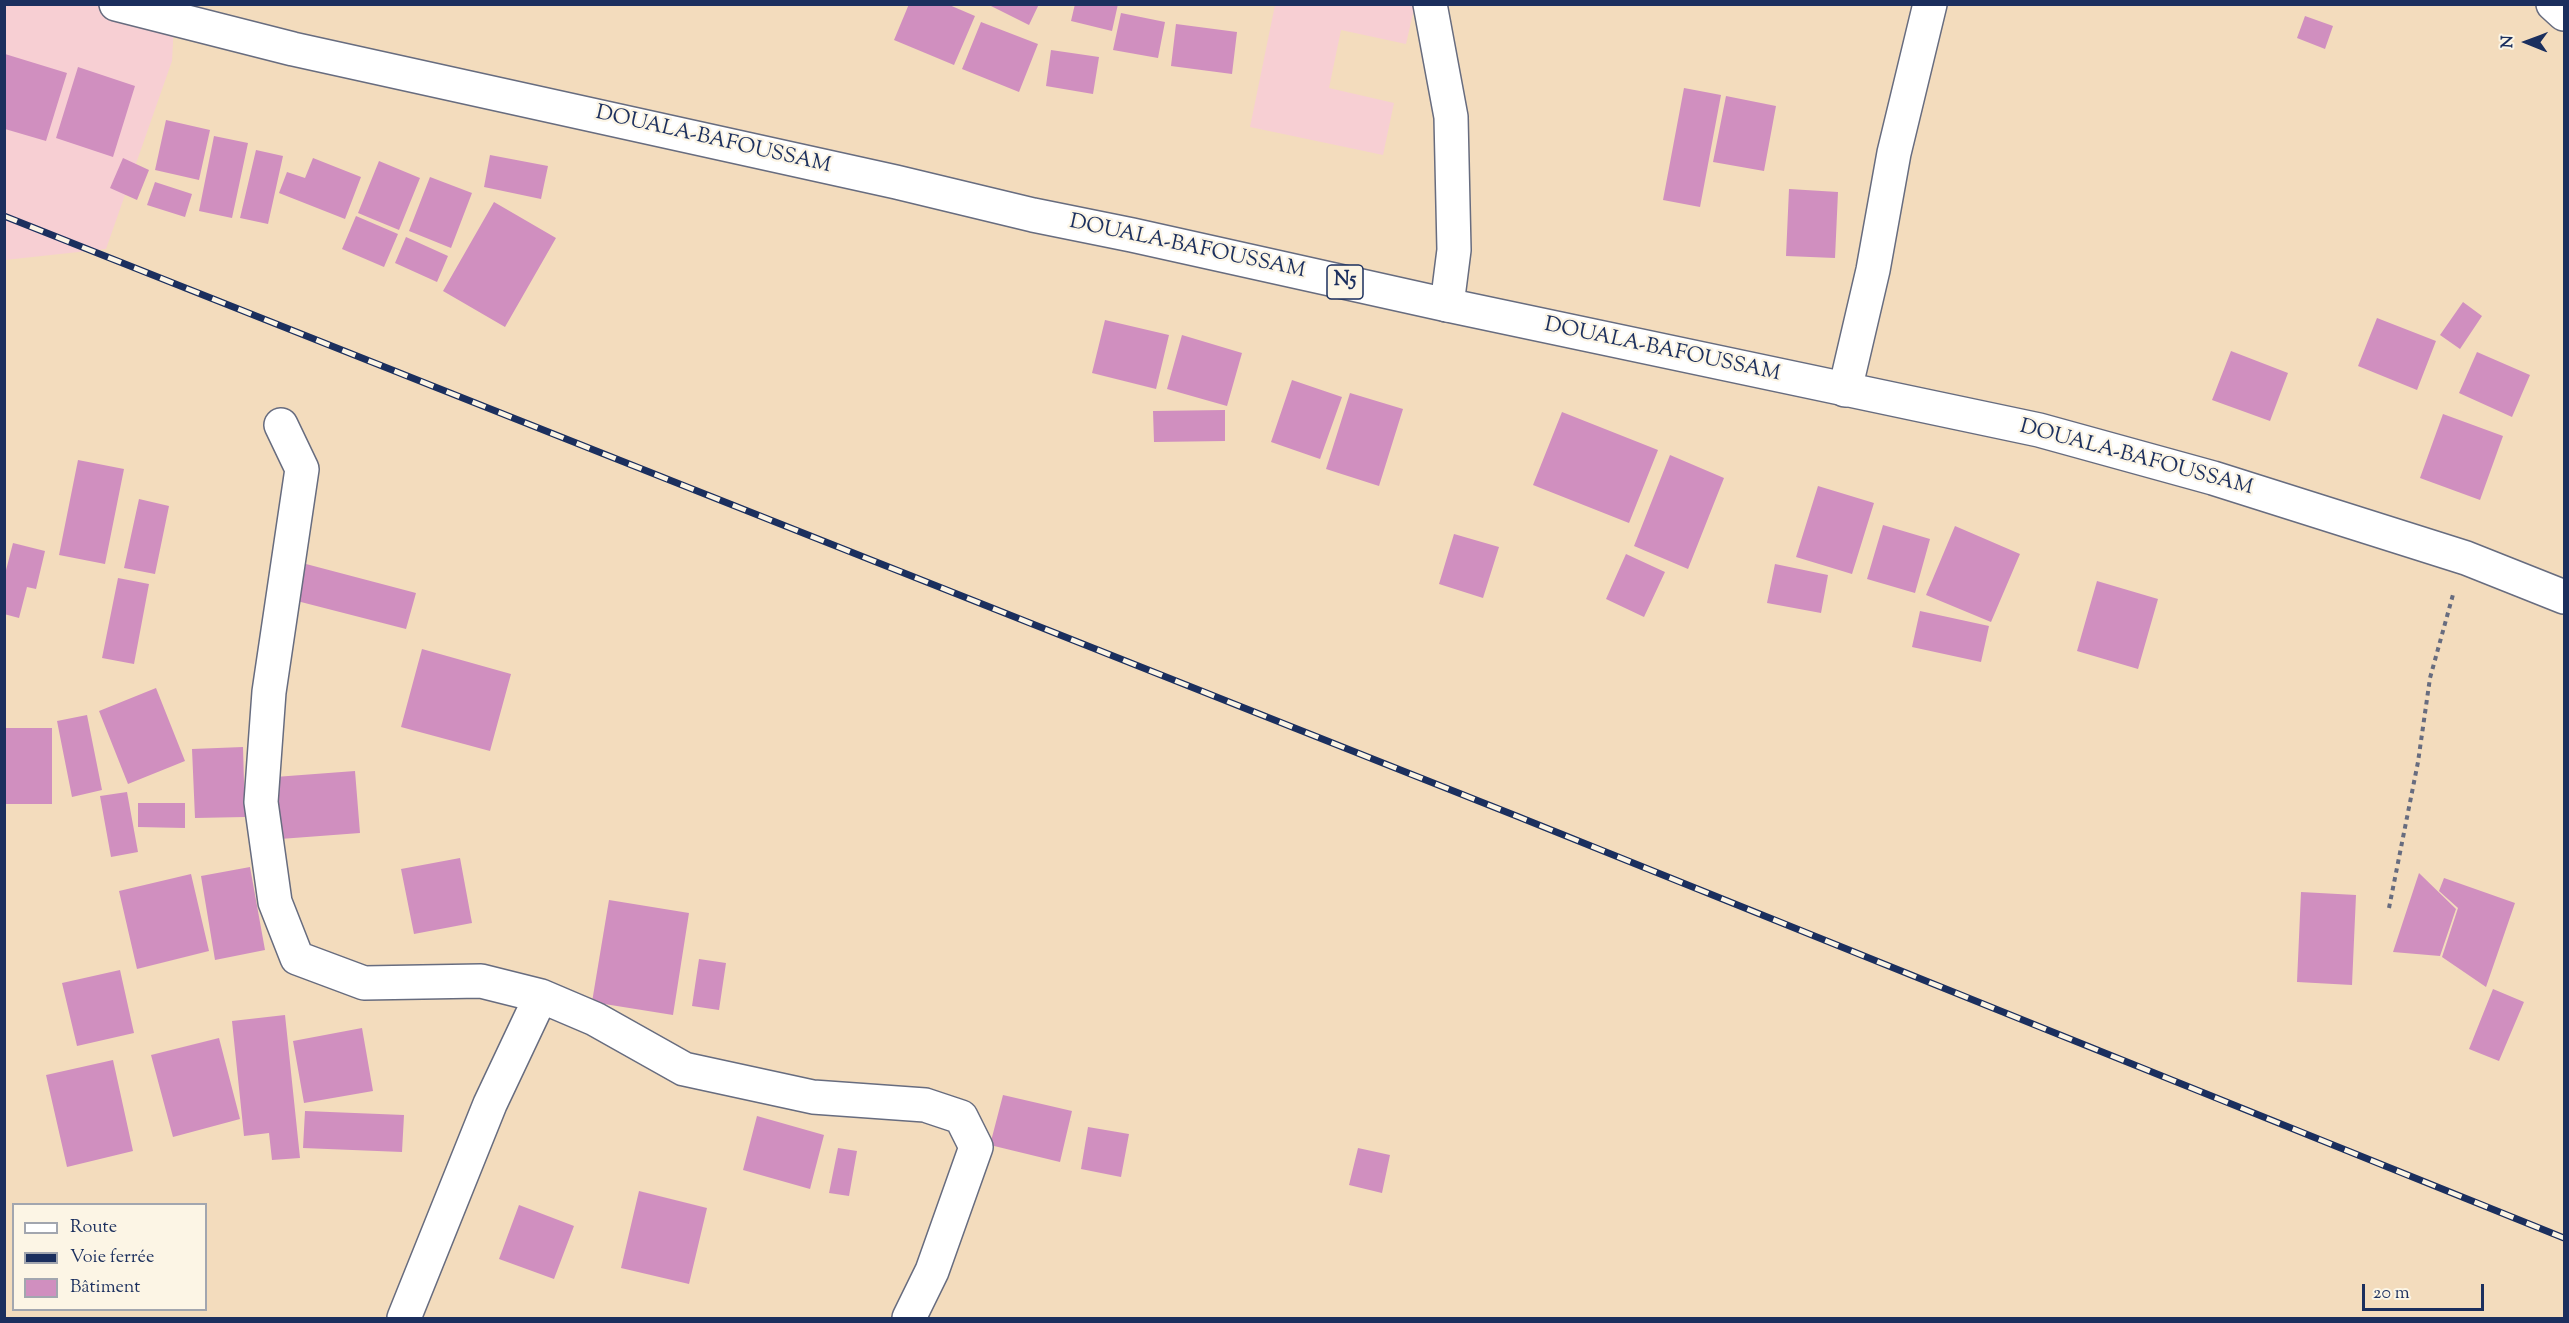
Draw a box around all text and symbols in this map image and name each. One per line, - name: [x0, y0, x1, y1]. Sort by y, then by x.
- north arrow: [2497, 12, 2557, 72]
- text: N: [2497, 35, 2520, 48]
- street label: DOUALA-BAFOUSSAM: [593, 102, 833, 180]
- street label: DOUALA-BAFOUSSAM: [1067, 211, 1307, 285]
- road number: N5: [1327, 265, 1363, 299]
- street label: DOUALA-BAFOUSSAM: [1542, 314, 1782, 388]
- street label: DOUALA-BAFOUSSAM: [2017, 416, 2255, 502]
- legend: [12, 1203, 207, 1311]
- text: Route: [70, 1215, 117, 1241]
- text: Voie ferrée: [70, 1245, 154, 1271]
- scale bar: [2365, 1272, 2486, 1310]
- text: Bâtiment: [70, 1275, 140, 1301]
- text: 20 m: [2373, 1281, 2410, 1307]

